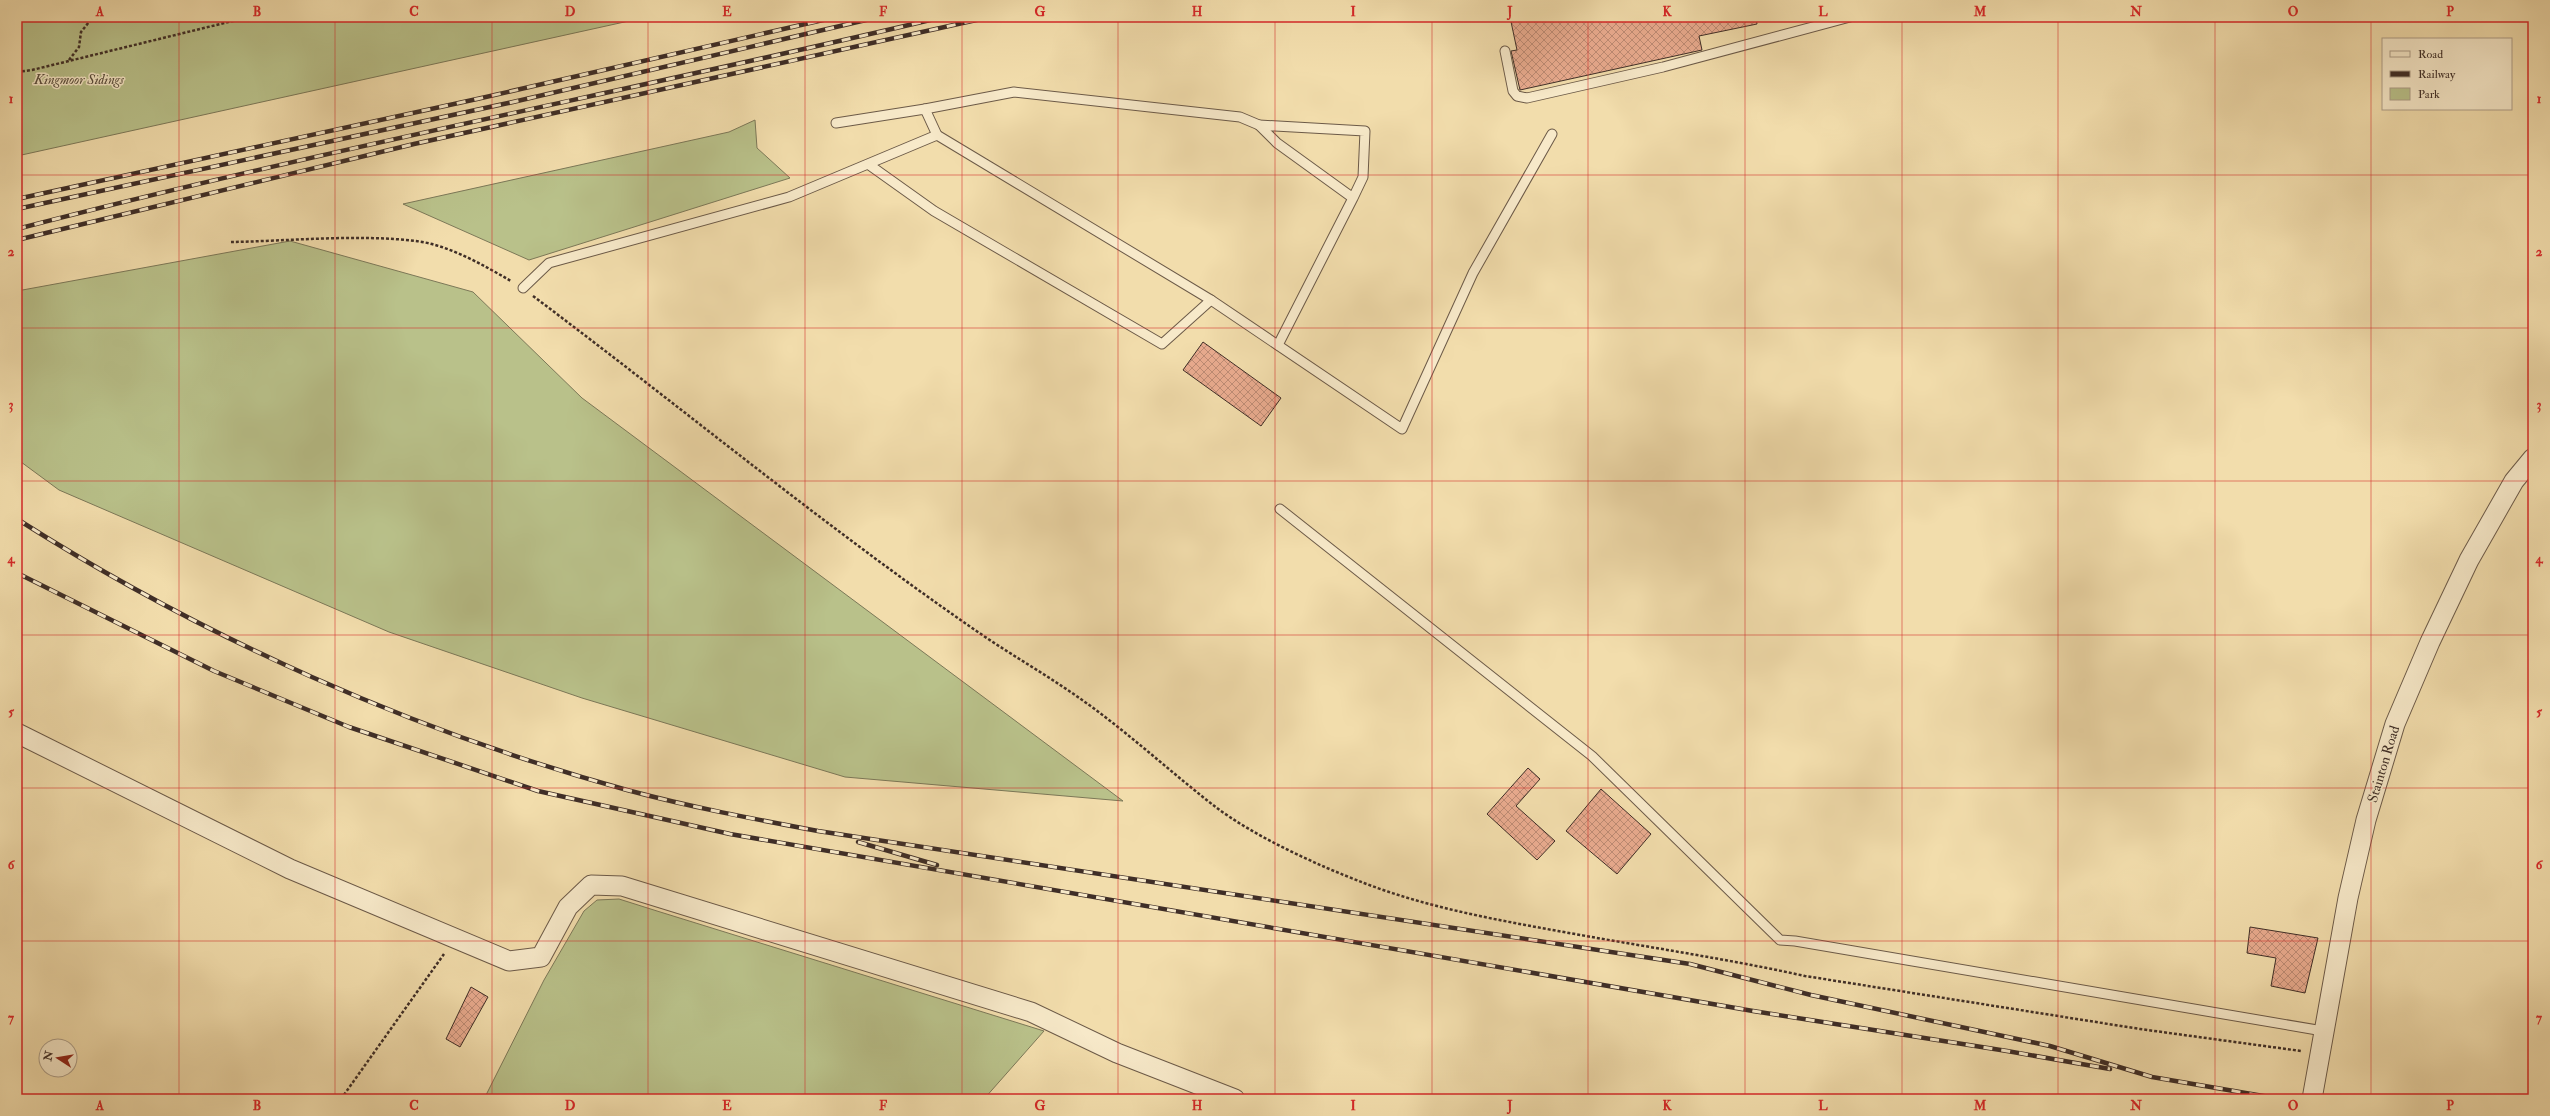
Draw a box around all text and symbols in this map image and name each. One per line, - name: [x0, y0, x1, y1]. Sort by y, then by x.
- text: A: [95, 4, 105, 20]
- text: B: [253, 4, 261, 20]
- text: C: [409, 4, 419, 20]
- text: D: [565, 4, 576, 20]
- text: E: [722, 4, 732, 20]
- text: F: [879, 4, 888, 20]
- text: G: [1035, 4, 1046, 20]
- text: H: [1192, 4, 1203, 20]
- text: I: [1350, 4, 1356, 20]
- text: J: [1506, 4, 1513, 21]
- text: K: [1662, 4, 1672, 20]
- text: L: [1818, 4, 1828, 20]
- text: M: [1973, 4, 1987, 20]
- text: N: [2129, 4, 2142, 20]
- text: O: [2288, 4, 2299, 20]
- text: P: [2446, 4, 2454, 20]
- legend: [2382, 38, 2512, 110]
- text: Road: [2418, 47, 2443, 62]
- text: Railway: [2418, 67, 2456, 82]
- park label: Kingmoor Sidings: [33, 71, 125, 88]
- text: Park: [2418, 87, 2440, 102]
- text: 1: [9, 91, 14, 107]
- text: 1: [2537, 91, 2542, 107]
- text: 2: [8, 244, 15, 260]
- text: 2: [2536, 244, 2543, 260]
- text: 3: [9, 397, 14, 413]
- text: 3: [2537, 397, 2542, 413]
- text: 4: [6, 551, 15, 567]
- text: 4: [2534, 551, 2543, 567]
- text: 5: [8, 704, 14, 720]
- text: 5: [2536, 704, 2542, 720]
- street label: Stainton Road: [2364, 723, 2403, 805]
- text: 6: [8, 857, 16, 873]
- text: 6: [2536, 857, 2544, 873]
- text: 7: [8, 1010, 15, 1026]
- text: 7: [2536, 1010, 2543, 1026]
- north arrow: [38, 1038, 78, 1078]
- text: N: [41, 1049, 56, 1063]
- text: A: [95, 1098, 105, 1114]
- text: B: [253, 1098, 261, 1114]
- text: C: [409, 1098, 419, 1114]
- text: D: [565, 1098, 576, 1114]
- text: E: [722, 1098, 732, 1114]
- text: F: [879, 1098, 888, 1114]
- text: G: [1035, 1098, 1046, 1114]
- text: H: [1192, 1098, 1203, 1114]
- text: I: [1350, 1098, 1356, 1114]
- text: J: [1506, 1098, 1513, 1115]
- text: K: [1662, 1098, 1672, 1114]
- text: L: [1818, 1098, 1828, 1114]
- text: M: [1973, 1098, 1987, 1114]
- text: N: [2129, 1098, 2142, 1114]
- text: O: [2288, 1098, 2299, 1114]
- text: P: [2446, 1098, 2454, 1114]

